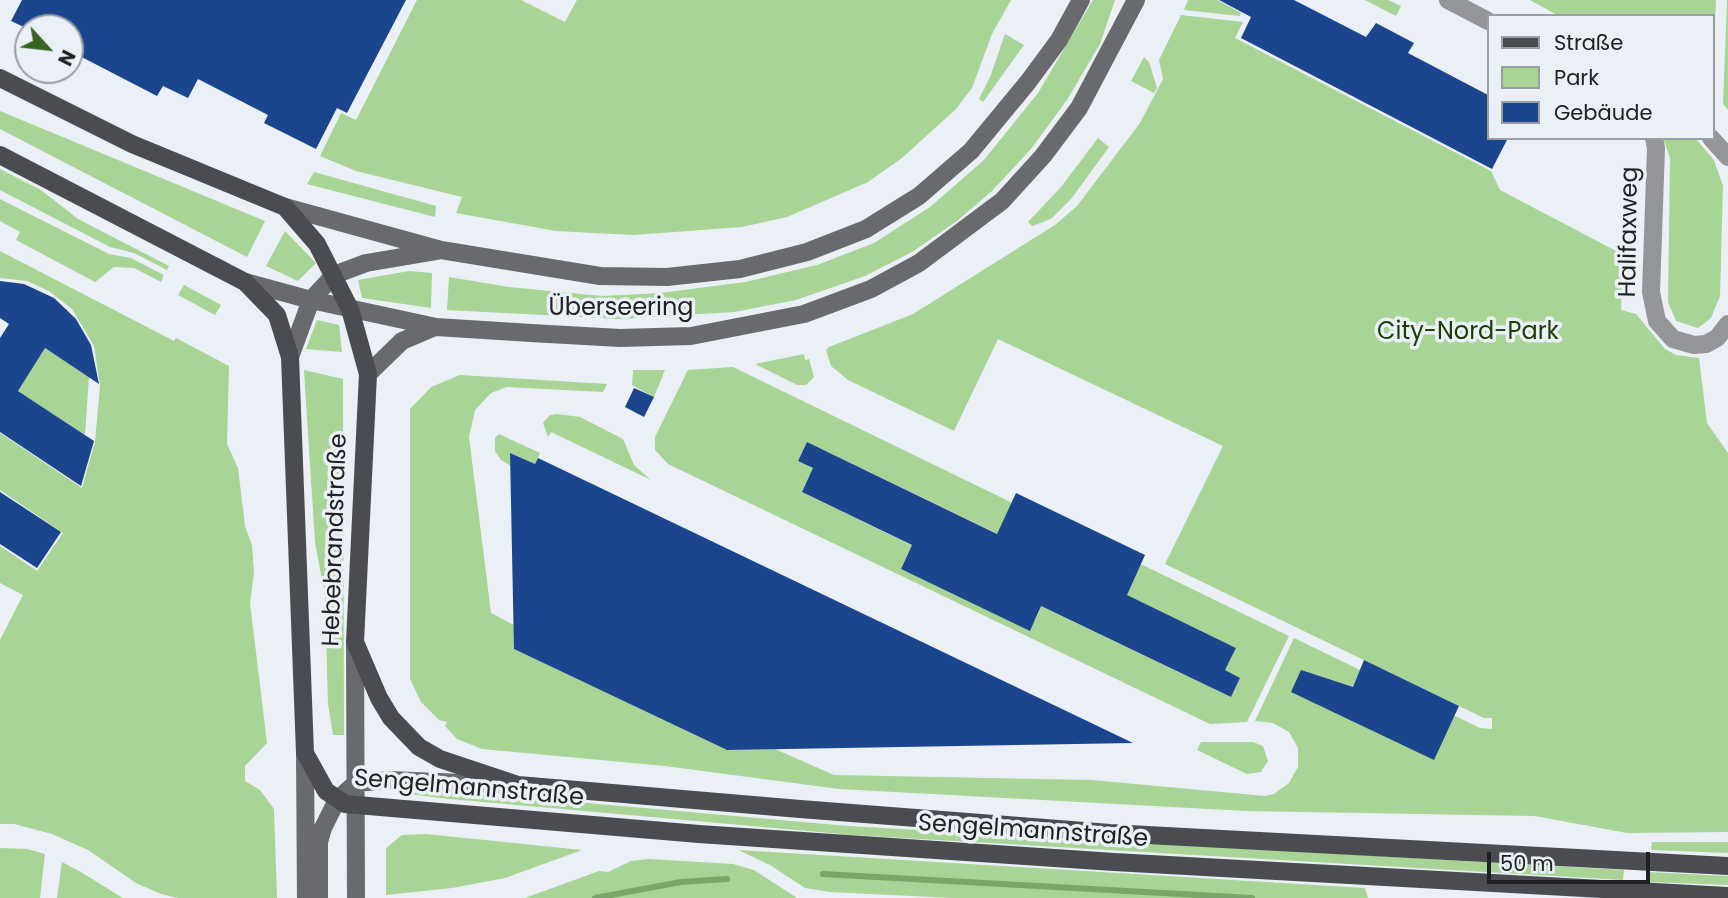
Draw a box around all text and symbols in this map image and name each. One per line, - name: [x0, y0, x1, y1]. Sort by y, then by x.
- north arrow: [14, 14, 84, 84]
- legend: [1486, 14, 1714, 140]
- text: Straße: [1554, 28, 1623, 57]
- text: N: [51, 45, 82, 70]
- text: Park: [1554, 63, 1599, 92]
- text: Gebäude: [1554, 98, 1652, 127]
- street label: Halifaxweg: [1614, 166, 1646, 298]
- street label: Überseering: [549, 295, 693, 323]
- park label: City-Nord-Park: [1377, 319, 1559, 347]
- street label: Hebebrandstraße: [318, 433, 354, 647]
- street label: Sengelmannstraße: [353, 765, 585, 813]
- street label: Sengelmannstraße: [917, 810, 1149, 854]
- scale bar: [1490, 838, 1653, 882]
- text: 50 m: [1500, 849, 1554, 878]

